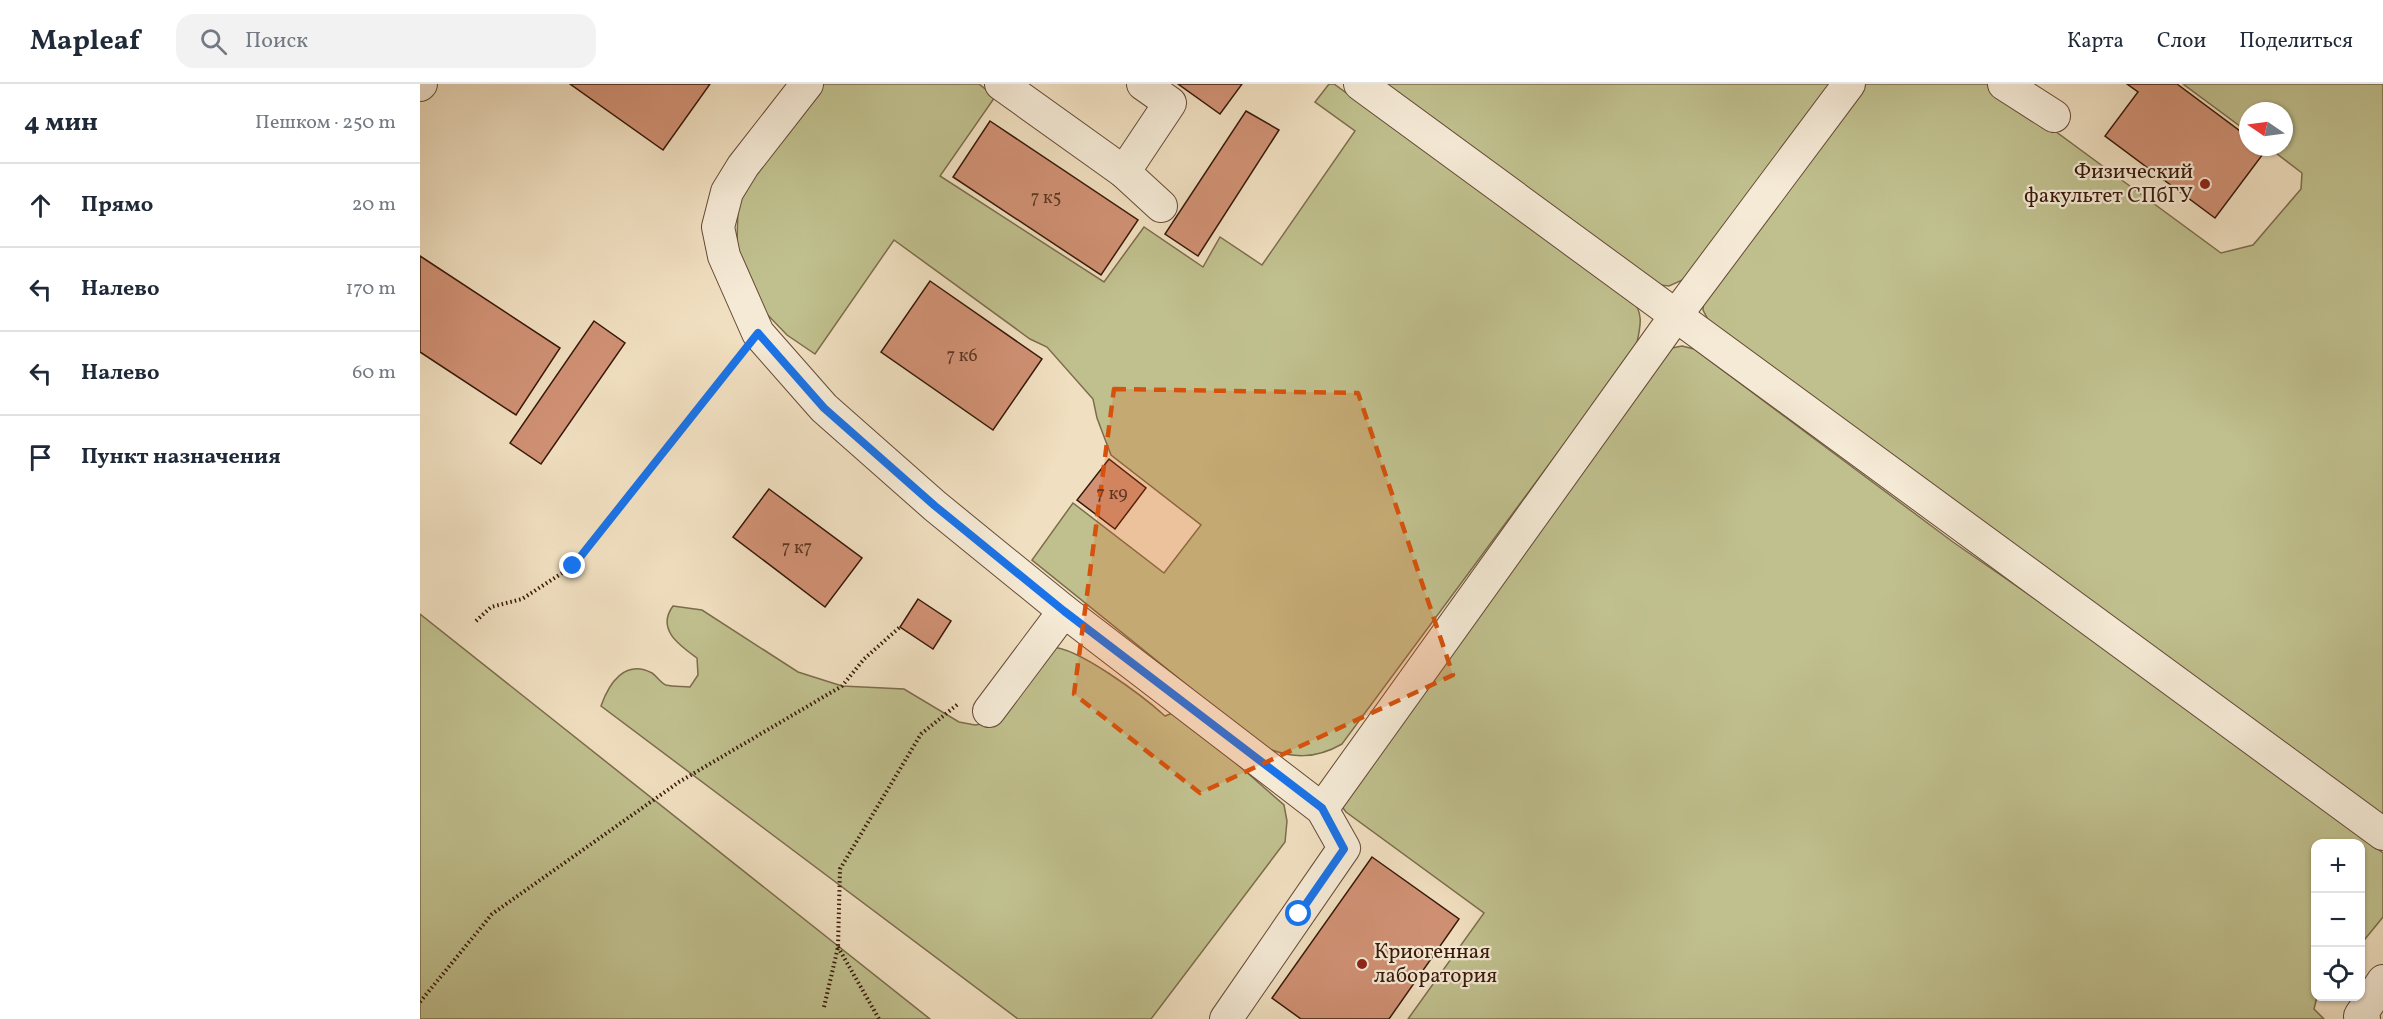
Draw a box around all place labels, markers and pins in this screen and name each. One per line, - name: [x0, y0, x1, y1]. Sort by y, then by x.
- place label: Физический факультет СПбГУ: [2024, 158, 2193, 211]
- marker: Физический факультет СПбГУ: [2198, 177, 2212, 191]
- place label: Криогенная лаборатория: [1374, 938, 1497, 991]
- marker: Криогенная лаборатория: [1355, 957, 1369, 971]

